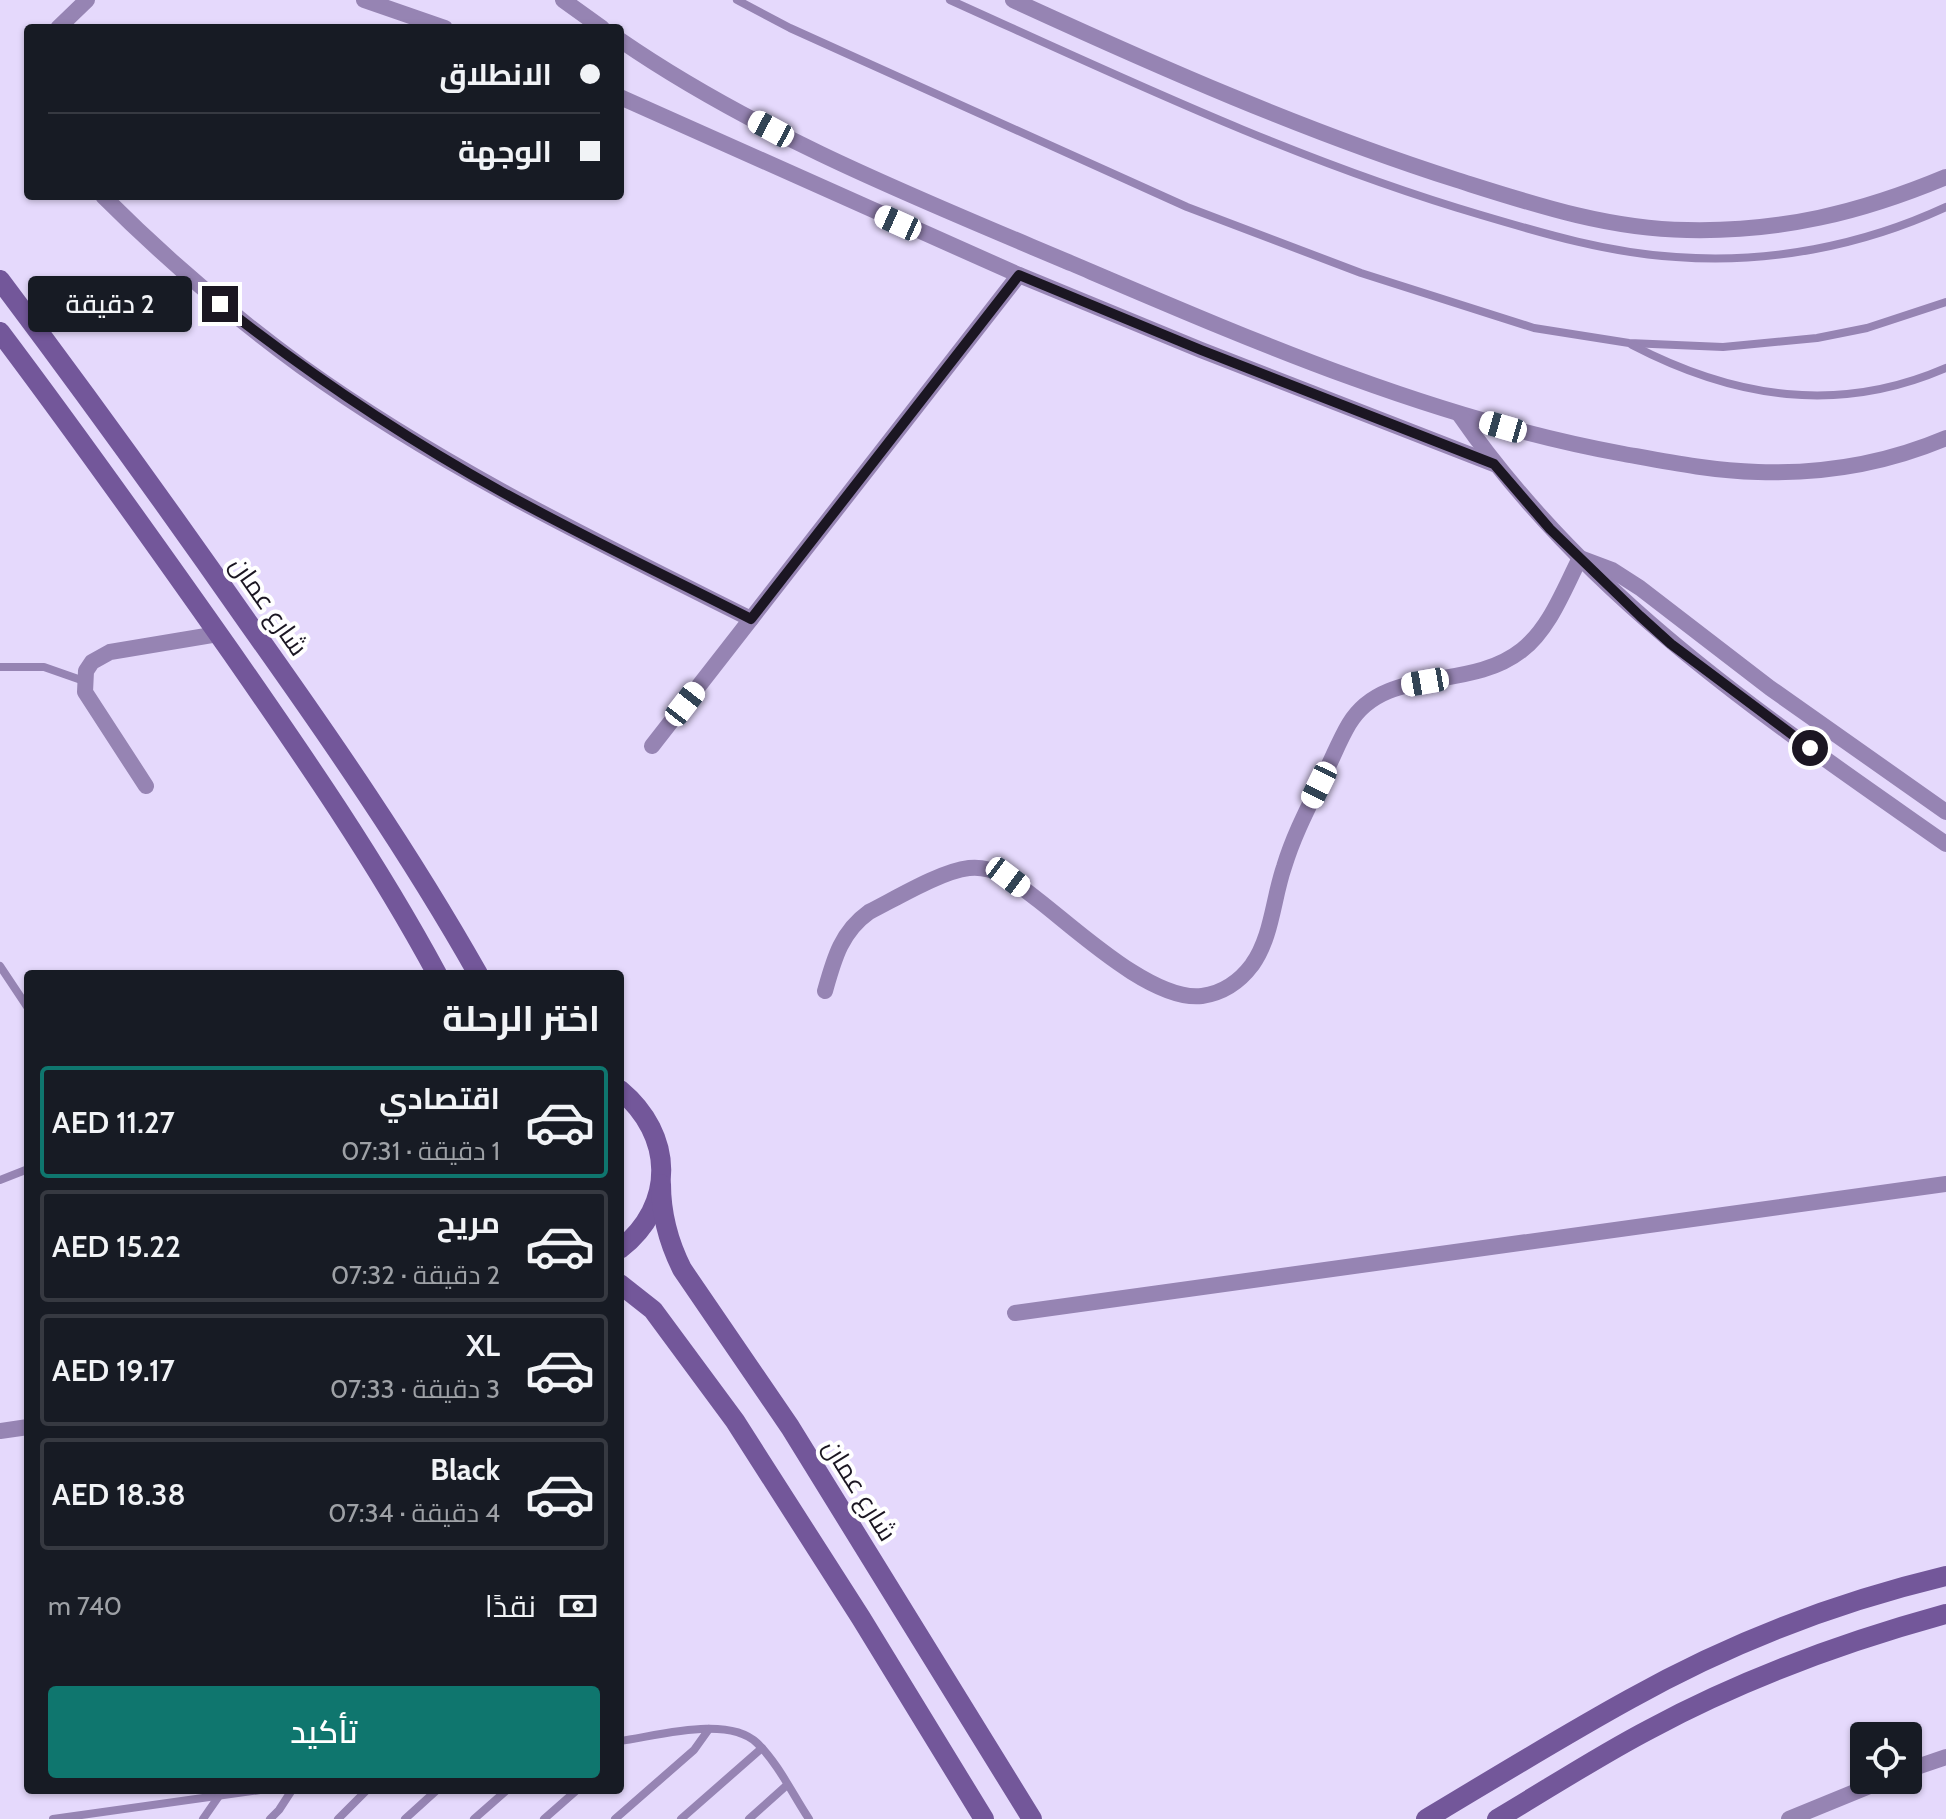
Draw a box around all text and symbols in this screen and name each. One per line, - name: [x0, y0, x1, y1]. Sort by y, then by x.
- text: الانطلاق: [439, 56, 552, 93]
- car: [744, 107, 798, 151]
- text: الوجهة: [458, 133, 552, 170]
- car: [871, 202, 925, 244]
- callout: 2 دقيقة: [28, 276, 192, 332]
- route end: [202, 286, 238, 322]
- text: 2 دقيقة: [66, 288, 154, 320]
- car: [1477, 409, 1529, 445]
- street label: شارع عمان: [222, 550, 315, 663]
- car: [1399, 666, 1451, 698]
- car: [661, 678, 709, 730]
- route start: [1792, 730, 1828, 766]
- car: [1298, 758, 1340, 812]
- car: [982, 853, 1034, 901]
- text: اختر الرحلة: [442, 996, 600, 1040]
- text: اقتصادي: [379, 1080, 500, 1117]
- icon: car: [524, 1086, 596, 1158]
- text: AED 11.27: [52, 1104, 175, 1141]
- text: 1 دقيقة · 07:31: [341, 1135, 500, 1167]
- text: مريح: [437, 1204, 500, 1241]
- icon: car: [524, 1210, 596, 1282]
- text: AED 15.22: [52, 1228, 181, 1265]
- text: 2 دقيقة · 07:32: [331, 1259, 500, 1291]
- text: XL: [466, 1327, 500, 1364]
- icon: car: [524, 1334, 596, 1406]
- text: AED 19.17: [52, 1352, 175, 1389]
- text: 3 دقيقة · 07:33: [330, 1373, 500, 1405]
- street label: شارع عمان: [815, 1433, 904, 1547]
- text: Black: [430, 1451, 500, 1488]
- icon: car: [524, 1458, 596, 1530]
- text: AED 18.38: [52, 1476, 186, 1513]
- text: 4 دقيقة · 07:34: [328, 1497, 500, 1529]
- icon: cash: [556, 1584, 600, 1628]
- text: نقدًا: [485, 1588, 536, 1625]
- text: 740 m: [48, 1590, 122, 1622]
- button: تأكيد: [48, 1686, 600, 1778]
- map controls: [1850, 1722, 1922, 1794]
- button: locate: [1850, 1722, 1922, 1794]

